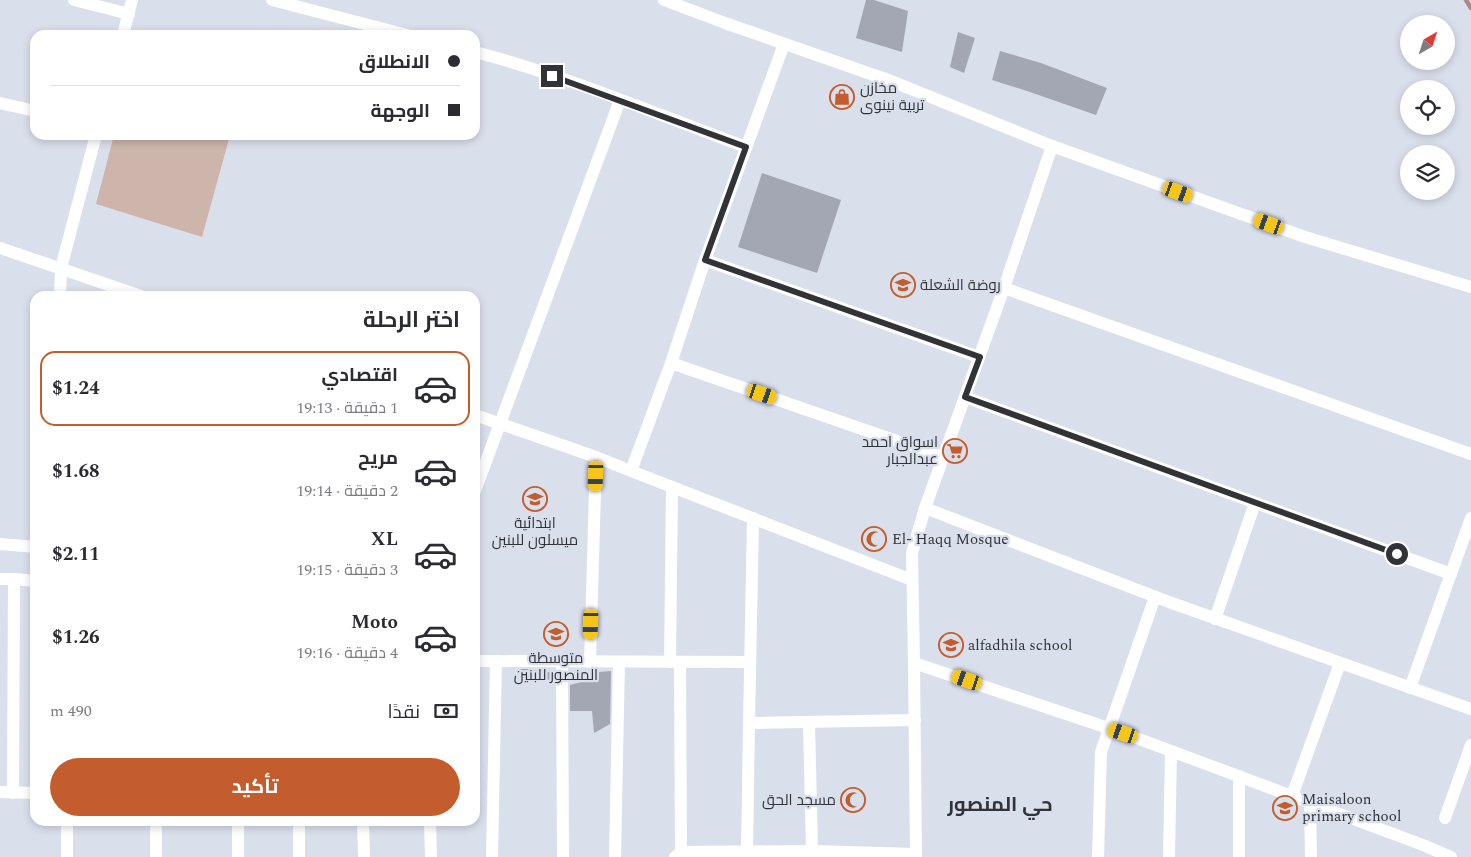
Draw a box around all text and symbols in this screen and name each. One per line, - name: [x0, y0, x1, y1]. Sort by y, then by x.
- north arrow: [1400, 15, 1455, 70]
- map controls: [1400, 15, 1455, 200]
- text: الانطلاق: [359, 48, 430, 77]
- route end: [541, 65, 563, 87]
- place label: مخازن تربية نينوى: [860, 77, 924, 117]
- button: locate: [1400, 80, 1455, 135]
- shop icon: مخازن تربية نينوى: [829, 84, 855, 110]
- text: الوجهة: [370, 97, 430, 126]
- button: layers: [1400, 145, 1455, 200]
- car: [1161, 180, 1194, 204]
- car: [1252, 212, 1285, 236]
- school or university icon: روضة الشعلة: [890, 272, 916, 298]
- place label: روضة الشعلة: [920, 274, 1001, 297]
- text: اختر الرحلة: [363, 304, 460, 337]
- text: اقتصادي: [322, 361, 398, 390]
- icon: car: [413, 366, 458, 411]
- text: $1.24: [52, 374, 100, 403]
- car: [745, 382, 778, 406]
- text: 1 دقيقة · 19:13: [296, 396, 398, 420]
- place label: اسواق احمد عبدالجبار: [862, 431, 938, 471]
- supermarket icon: اسواق احمد عبدالجبار: [942, 438, 968, 464]
- text: مريح: [358, 444, 398, 473]
- icon: car: [413, 449, 458, 494]
- text: $1.68: [52, 457, 100, 486]
- car: [587, 461, 604, 491]
- text: 2 دقيقة · 19:14: [296, 479, 398, 503]
- school or university icon: ابتدائية ميسلون للبنين: [522, 486, 548, 512]
- place label: ابتدائية ميسلون للبنين: [492, 512, 578, 552]
- text: XL: [371, 525, 398, 554]
- mosque icon: El- Haqq Mosque: [861, 526, 887, 552]
- place label: El- Haqq Mosque: [892, 528, 1009, 551]
- icon: car: [413, 532, 458, 577]
- text: $2.11: [52, 540, 100, 569]
- route start: [1386, 543, 1408, 565]
- text: 3 دقيقة · 19:15: [296, 558, 398, 582]
- text: Moto: [351, 608, 398, 637]
- car: [582, 609, 599, 639]
- icon: car: [413, 615, 458, 660]
- school or university icon: متوسطة المنصور للبنين: [543, 621, 569, 647]
- text: $1.26: [52, 623, 100, 652]
- school or university icon: alfadhila school: [938, 632, 964, 658]
- place label: alfadhila school: [968, 634, 1072, 657]
- text: 4 دقيقة · 19:16: [296, 641, 398, 665]
- place label: متوسطة المنصور للبنين: [514, 647, 598, 687]
- car: [950, 668, 983, 692]
- icon: cash: [432, 697, 460, 725]
- text: نقدًا: [388, 698, 420, 727]
- text: 490 m: [50, 699, 92, 723]
- car: [1106, 721, 1139, 745]
- button: تأكيد: [50, 758, 460, 816]
- mosque icon: مسجد الحق: [840, 787, 866, 813]
- place label: Maisaloon primary school: [1302, 788, 1401, 828]
- place label: مسجد الحق: [762, 789, 836, 812]
- district label: حي المنصور: [946, 790, 1053, 820]
- school or university icon: Maisaloon primary school: [1272, 795, 1298, 821]

